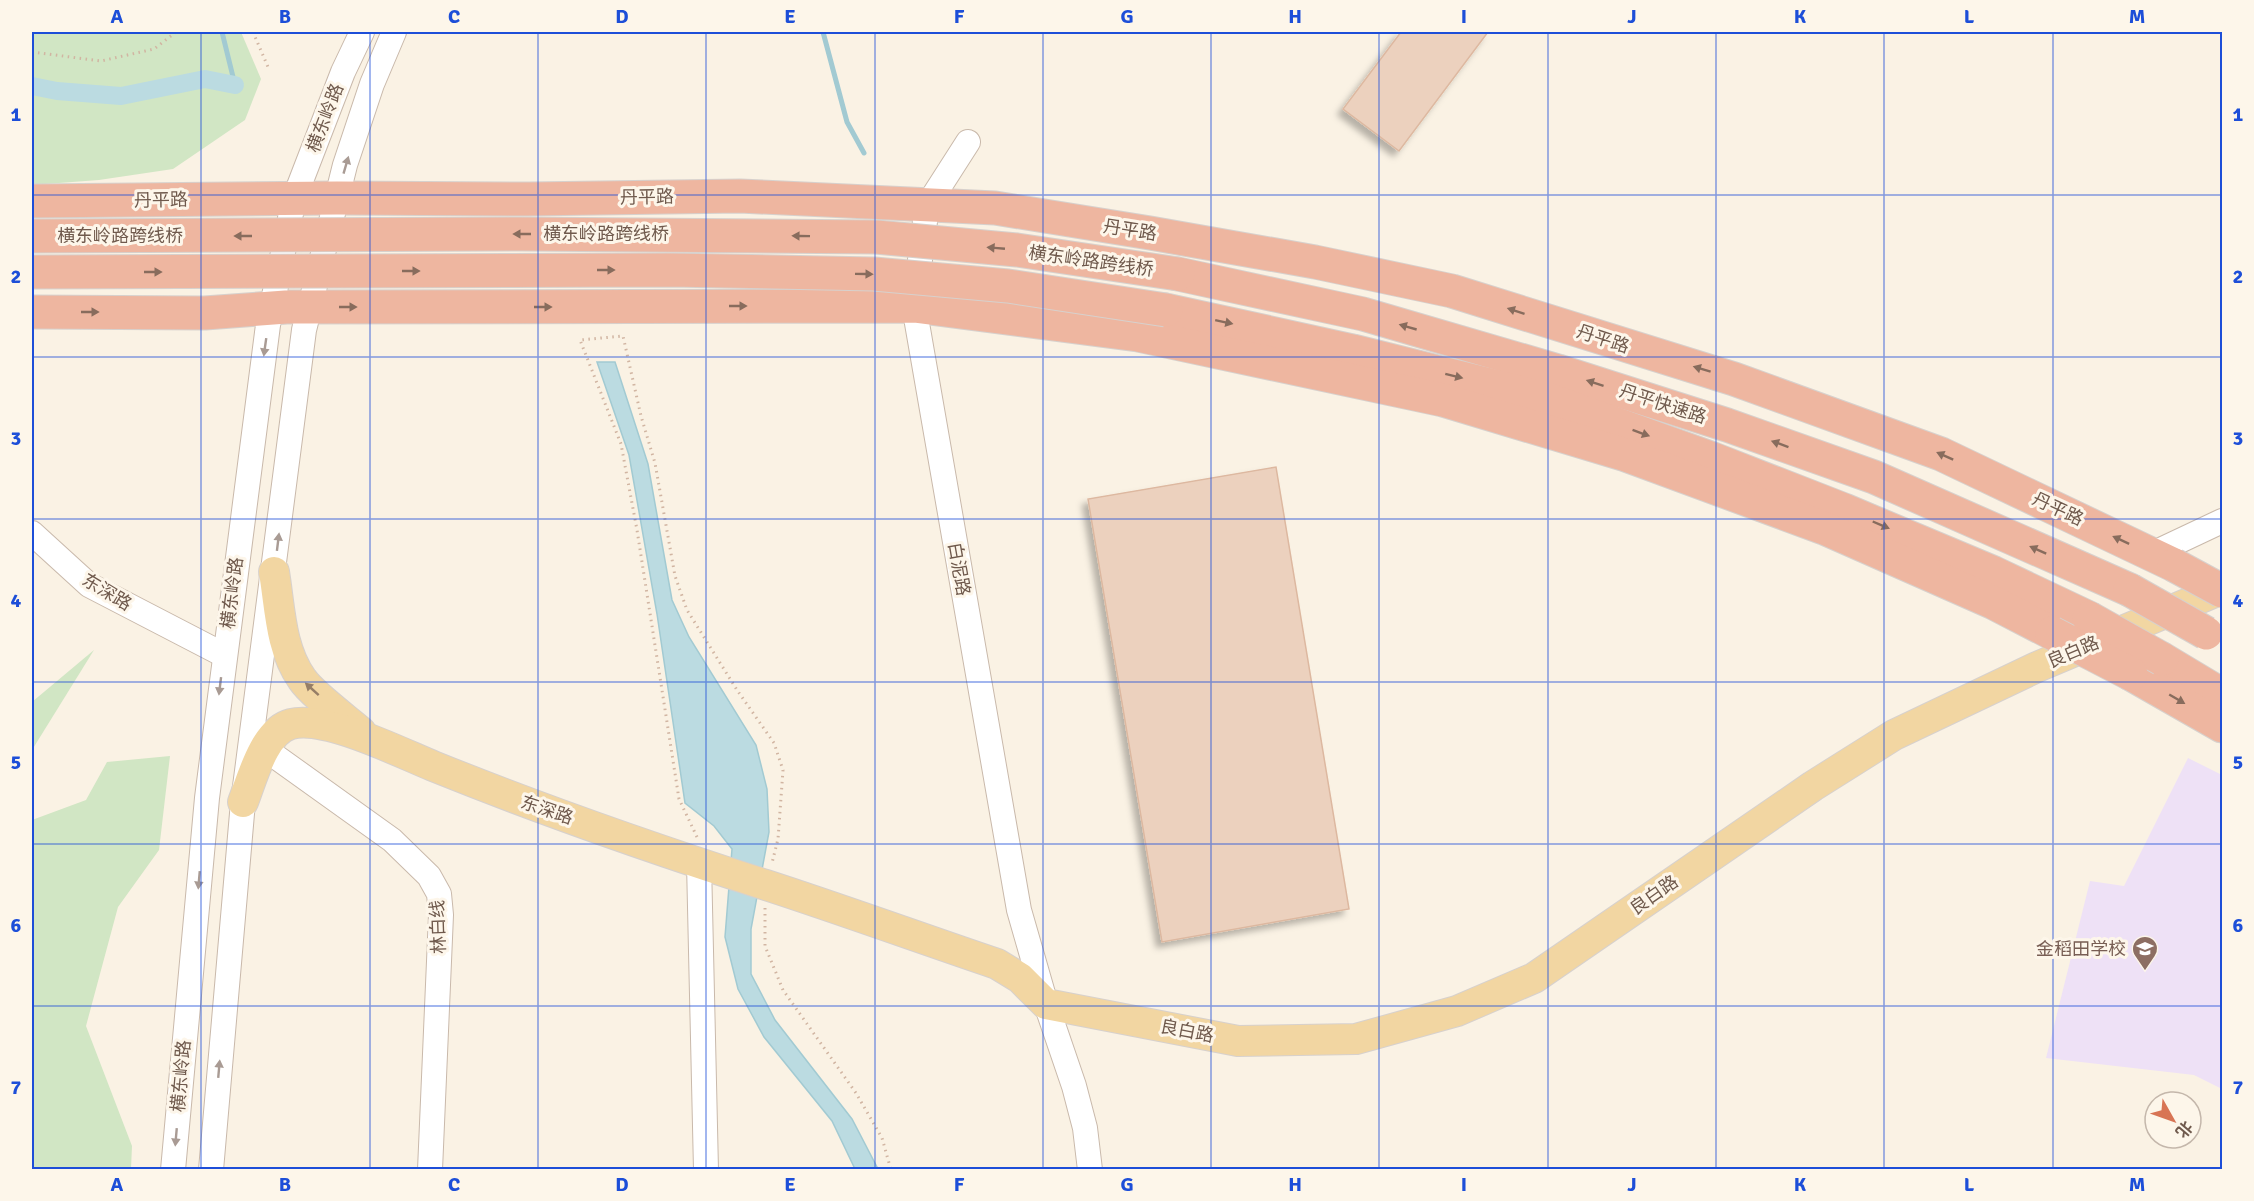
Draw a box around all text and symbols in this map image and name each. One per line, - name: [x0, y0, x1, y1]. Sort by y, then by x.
- text: A: [111, 4, 124, 29]
- text: B: [279, 4, 291, 29]
- text: C: [448, 4, 460, 29]
- text: D: [615, 4, 629, 29]
- text: E: [784, 4, 796, 29]
- text: F: [954, 4, 965, 29]
- text: G: [1120, 4, 1134, 29]
- text: H: [1288, 4, 1302, 29]
- text: I: [1461, 4, 1467, 29]
- text: J: [1627, 4, 1637, 29]
- text: K: [1794, 4, 1807, 29]
- text: L: [1964, 4, 1975, 29]
- text: M: [2129, 4, 2145, 29]
- street label: 横东岭路: [302, 80, 348, 156]
- text: 1: [11, 102, 22, 127]
- text: 1: [2233, 102, 2244, 127]
- one-way arrow: [342, 155, 351, 173]
- street label: 丹平路: [620, 186, 674, 208]
- street label: 丹平路: [134, 189, 188, 211]
- street label: 丹平路: [1102, 215, 1158, 245]
- street label: 横东岭路跨线桥: [543, 223, 669, 245]
- street label: 横东岭路跨线桥: [57, 225, 183, 247]
- one-way arrow: [513, 229, 532, 239]
- one-way arrow: [234, 231, 253, 240]
- one-way arrow: [792, 231, 811, 241]
- street label: 横东岭路跨线桥: [1027, 241, 1155, 281]
- one-way arrow: [986, 243, 1005, 253]
- text: 2: [11, 264, 21, 289]
- text: 2: [2233, 264, 2243, 289]
- one-way arrow: [596, 265, 615, 275]
- one-way arrow: [401, 266, 420, 276]
- one-way arrow: [143, 267, 162, 277]
- one-way arrow: [854, 269, 873, 278]
- one-way arrow: [728, 301, 747, 311]
- one-way arrow: [338, 302, 357, 312]
- one-way arrow: [533, 302, 552, 312]
- one-way arrow: [1507, 306, 1525, 316]
- one-way arrow: [80, 307, 99, 317]
- one-way arrow: [1214, 318, 1233, 327]
- street label: 丹平路: [1574, 320, 1632, 358]
- one-way arrow: [1399, 322, 1417, 331]
- one-way arrow: [260, 337, 269, 356]
- one-way arrow: [1693, 364, 1711, 373]
- one-way arrow: [1445, 372, 1463, 382]
- one-way arrow: [1586, 377, 1604, 387]
- street label: 丹平快速路: [1617, 380, 1709, 428]
- text: 3: [11, 426, 21, 451]
- text: 3: [2233, 426, 2243, 451]
- one-way arrow: [1632, 428, 1650, 438]
- one-way arrow: [1771, 439, 1789, 449]
- one-way arrow: [1936, 451, 1954, 461]
- street label: 丹平路: [2029, 488, 2087, 530]
- one-way arrow: [1873, 520, 1891, 530]
- one-way arrow: [273, 532, 283, 551]
- one-way arrow: [2113, 535, 2130, 544]
- street label: 白泥路: [943, 541, 975, 597]
- one-way arrow: [2029, 545, 2047, 555]
- street label: 横东岭路: [217, 556, 247, 630]
- street label: 东深路: [78, 569, 136, 615]
- text: 4: [11, 588, 22, 613]
- text: 4: [2233, 588, 2244, 613]
- street label: 良白路: [2044, 631, 2102, 673]
- one-way arrow: [216, 676, 225, 695]
- one-way arrow: [305, 682, 320, 696]
- one-way arrow: [2169, 694, 2185, 705]
- text: 5: [11, 750, 21, 775]
- text: 5: [2233, 750, 2243, 775]
- street label: 东深路: [518, 791, 576, 829]
- one-way arrow: [194, 870, 204, 889]
- street label: 良白路: [1626, 871, 1682, 919]
- street label: 林白线: [426, 900, 450, 954]
- text: 6: [11, 913, 22, 938]
- text: 6: [2233, 913, 2244, 938]
- school or university icon: 金稻田学校: [2130, 934, 2160, 972]
- place label: 金稻田学校: [2036, 938, 2126, 960]
- street label: 良白路: [1158, 1015, 1216, 1047]
- street label: 横东岭路: [167, 1039, 195, 1113]
- one-way arrow: [214, 1060, 224, 1079]
- text: 7: [11, 1075, 22, 1100]
- text: 7: [2233, 1075, 2244, 1100]
- north arrow: [2143, 1090, 2203, 1150]
- text: 北: [2171, 1116, 2197, 1142]
- one-way arrow: [171, 1127, 181, 1146]
- text: A: [111, 1172, 124, 1197]
- text: B: [279, 1172, 291, 1197]
- text: C: [448, 1172, 460, 1197]
- text: D: [615, 1172, 629, 1197]
- text: E: [784, 1172, 796, 1197]
- text: F: [954, 1172, 965, 1197]
- text: G: [1120, 1172, 1134, 1197]
- text: H: [1288, 1172, 1302, 1197]
- text: I: [1461, 1172, 1467, 1197]
- text: J: [1627, 1172, 1637, 1197]
- text: K: [1794, 1172, 1807, 1197]
- text: L: [1964, 1172, 1975, 1197]
- text: M: [2129, 1172, 2145, 1197]

